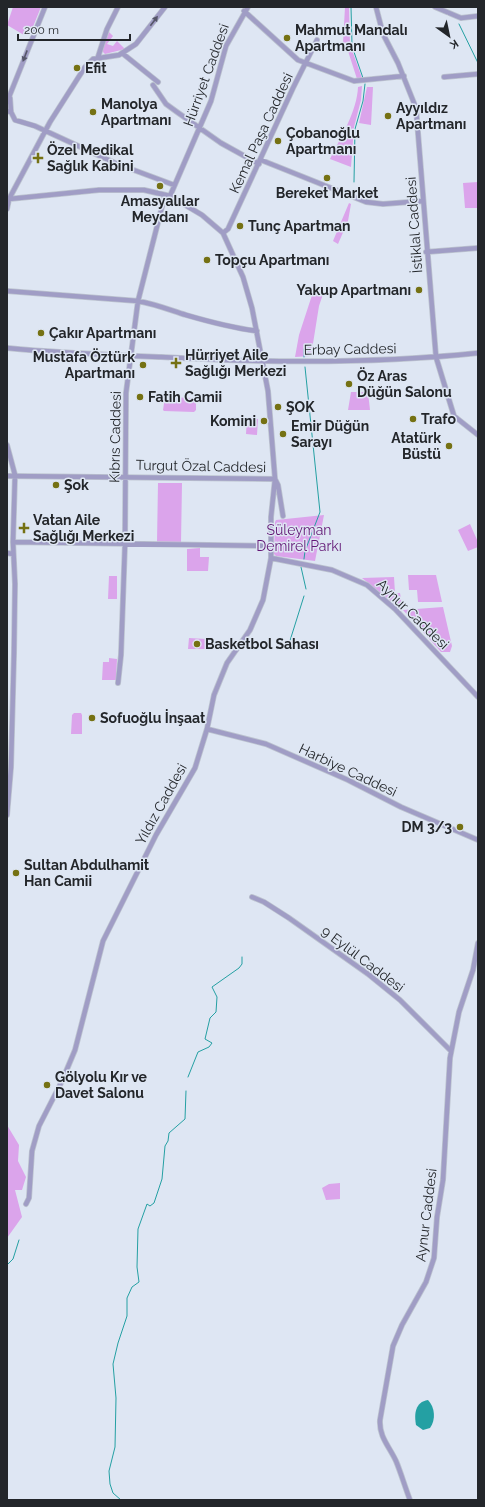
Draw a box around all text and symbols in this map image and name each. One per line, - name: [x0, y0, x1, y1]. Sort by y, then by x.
- scale bar: [18, 16, 130, 42]
- one-way arrow: [150, 16, 158, 26]
- north arrow: [429, 16, 469, 56]
- street label: Hürriyet Caddesi: [180, 22, 232, 128]
- place label: Mahmut Mandalı Apartmanı: [295, 22, 408, 54]
- text: 200 m: [24, 23, 59, 37]
- marker: Mahmut Mandalı Apartmanı: [282, 33, 292, 43]
- text: K: [447, 37, 461, 52]
- one-way arrow: [22, 50, 28, 61]
- place label: Efit: [85, 60, 107, 76]
- marker: Efit: [72, 63, 82, 73]
- street label: Kemal Paşa Caddesi: [226, 70, 296, 196]
- place label: Manolya Apartmanı: [101, 96, 171, 128]
- place label: Ayyıldız Apartmanı: [396, 100, 466, 132]
- marker: Manolya Apartmanı: [88, 107, 98, 117]
- marker: Ayyıldız Apartmanı: [383, 111, 393, 121]
- place label: Çobanoğlu Apartmanı: [286, 125, 360, 157]
- marker: Çobanoğlu Apartmanı: [273, 136, 283, 146]
- place label: Özel Medikal Sağlık Kabini: [47, 141, 134, 174]
- marker: Özel Medikal Sağlık Kabini: [32, 152, 44, 164]
- marker: Bereket Market: [322, 173, 332, 183]
- street label: İstiklal Caddesi: [401, 176, 425, 274]
- marker: Amasyalılar Meydanı: [155, 181, 165, 191]
- place label: Bereket Market: [276, 185, 379, 201]
- place label: Amasyalılar Meydanı: [121, 193, 200, 225]
- place label: Tunç Apartman: [248, 218, 350, 234]
- marker: Tunç Apartman: [235, 221, 245, 231]
- place label: Topçu Apartmanı: [215, 252, 329, 268]
- marker: Topçu Apartmanı: [202, 255, 212, 265]
- place label: Yakup Apartmanı: [296, 282, 411, 298]
- marker: Yakup Apartmanı: [414, 285, 424, 295]
- place label: Çakır Apartmanı: [49, 325, 156, 341]
- marker: Çakır Apartmanı: [36, 328, 46, 338]
- street label: Erbay Caddesi: [303, 340, 397, 358]
- place label: Hürriyet Aile Sağlığı Merkezi: [185, 347, 286, 379]
- place label: Mustafa Öztürk Apartmanı: [33, 348, 135, 381]
- marker: Hürriyet Aile Sağlığı Merkezi: [170, 357, 182, 369]
- marker: Mustafa Öztürk Apartmanı: [138, 360, 148, 370]
- place label: Öz Aras Düğün Salonu: [357, 367, 452, 400]
- marker: Öz Aras Düğün Salonu: [344, 379, 354, 389]
- place label: Fatih Camii: [148, 389, 222, 405]
- street label: Kıbrıs Caddesi: [106, 391, 124, 483]
- marker: Fatih Camii: [135, 392, 145, 402]
- place label: ŞOK: [286, 399, 315, 415]
- marker: ŞOK: [273, 402, 283, 412]
- place label: Trafo: [421, 411, 456, 427]
- place label: Komini: [210, 413, 256, 429]
- marker: Trafo: [408, 414, 418, 424]
- marker: Komini: [259, 416, 269, 426]
- place label: Emir Düğün Sarayı: [291, 418, 369, 450]
- marker: Emir Düğün Sarayı: [278, 429, 288, 439]
- place label: Atatürk Büstü: [391, 430, 441, 462]
- marker: Atatürk Büstü: [444, 441, 454, 451]
- street label: Turgut Özal Caddesi: [136, 455, 266, 475]
- place label: Şok: [64, 477, 89, 493]
- marker: Şok: [51, 480, 61, 490]
- place label: Vatan Aile Sağlığı Merkezi: [33, 512, 134, 544]
- marker: Vatan Aile Sağlığı Merkezi: [18, 522, 30, 534]
- park label: Süleyman Demirel Parkı: [256, 522, 342, 554]
- street label: Aynur Caddesi: [374, 576, 452, 652]
- place label: Basketbol Sahası: [205, 636, 319, 652]
- marker: Basketbol Sahası: [192, 639, 202, 649]
- place label: Sofuoğlu İnşaat: [100, 709, 206, 726]
- marker: Sofuoğlu İnşaat: [87, 713, 97, 723]
- street label: Harbiye Caddesi: [296, 740, 400, 800]
- street label: Yıldız Caddesi: [132, 761, 190, 847]
- place label: DM 3/3: [401, 819, 452, 835]
- marker: DM 3/3: [455, 822, 465, 832]
- place label: Sultan Abdulhamit Han Camii: [24, 857, 150, 889]
- marker: Sultan Abdulhamit Han Camii: [11, 868, 21, 878]
- street label: 9 Eylül Caddesi: [319, 923, 407, 995]
- place label: Gölyolu Kır ve Davet Salonu: [55, 1069, 148, 1101]
- marker: Gölyolu Kır ve Davet Salonu: [42, 1080, 52, 1090]
- street label: Aynur Caddesi: [412, 1167, 440, 1263]

